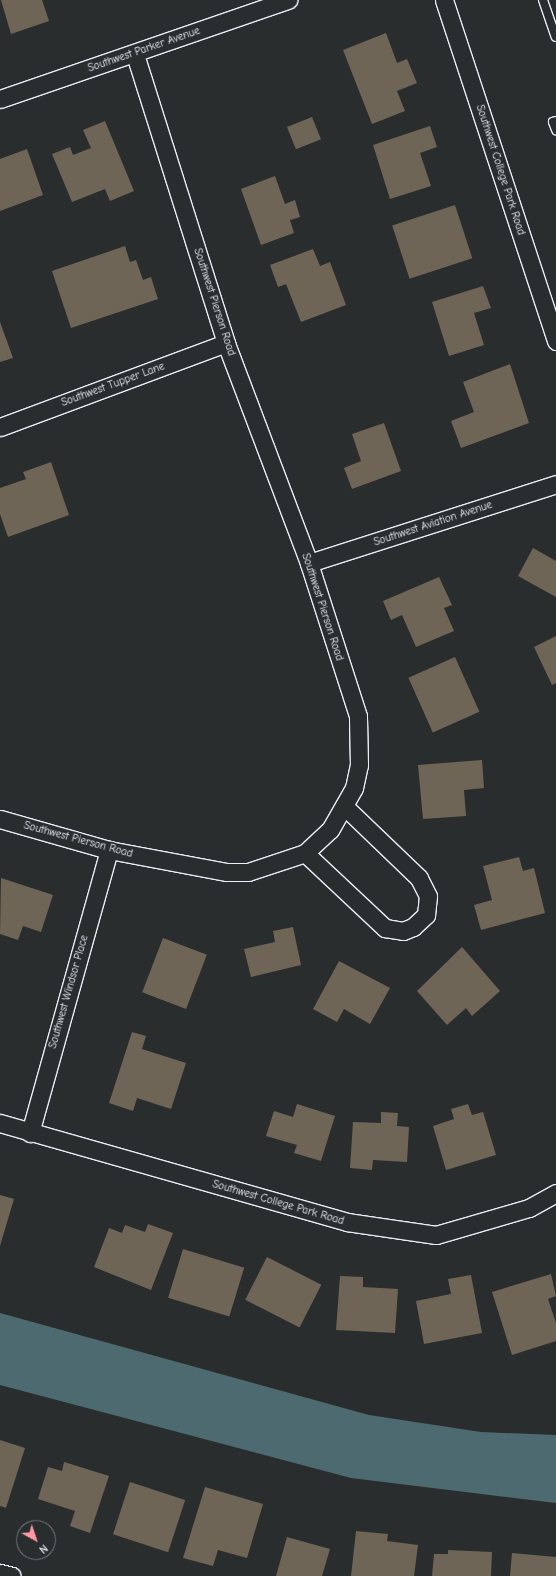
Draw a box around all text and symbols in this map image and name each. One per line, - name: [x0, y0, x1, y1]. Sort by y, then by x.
- street label: Southwest Parker Avenue: [86, 25, 202, 75]
- street label: Southwest College Park Road: [473, 103, 527, 237]
- street label: Southwest Pierson Road: [190, 247, 238, 357]
- street label: Southwest Tupper Lane: [60, 360, 166, 410]
- street label: Southwest Aviation Avenue: [372, 499, 494, 549]
- street label: Southwest Pierson Road: [298, 552, 346, 662]
- street label: Southwest Pierson Road: [22, 819, 134, 861]
- street label: Southwest Windsor Place: [46, 934, 92, 1050]
- street label: Southwest College Park Road: [211, 1178, 345, 1228]
- north arrow: [16, 1520, 56, 1560]
- text: N: [36, 1542, 50, 1556]

